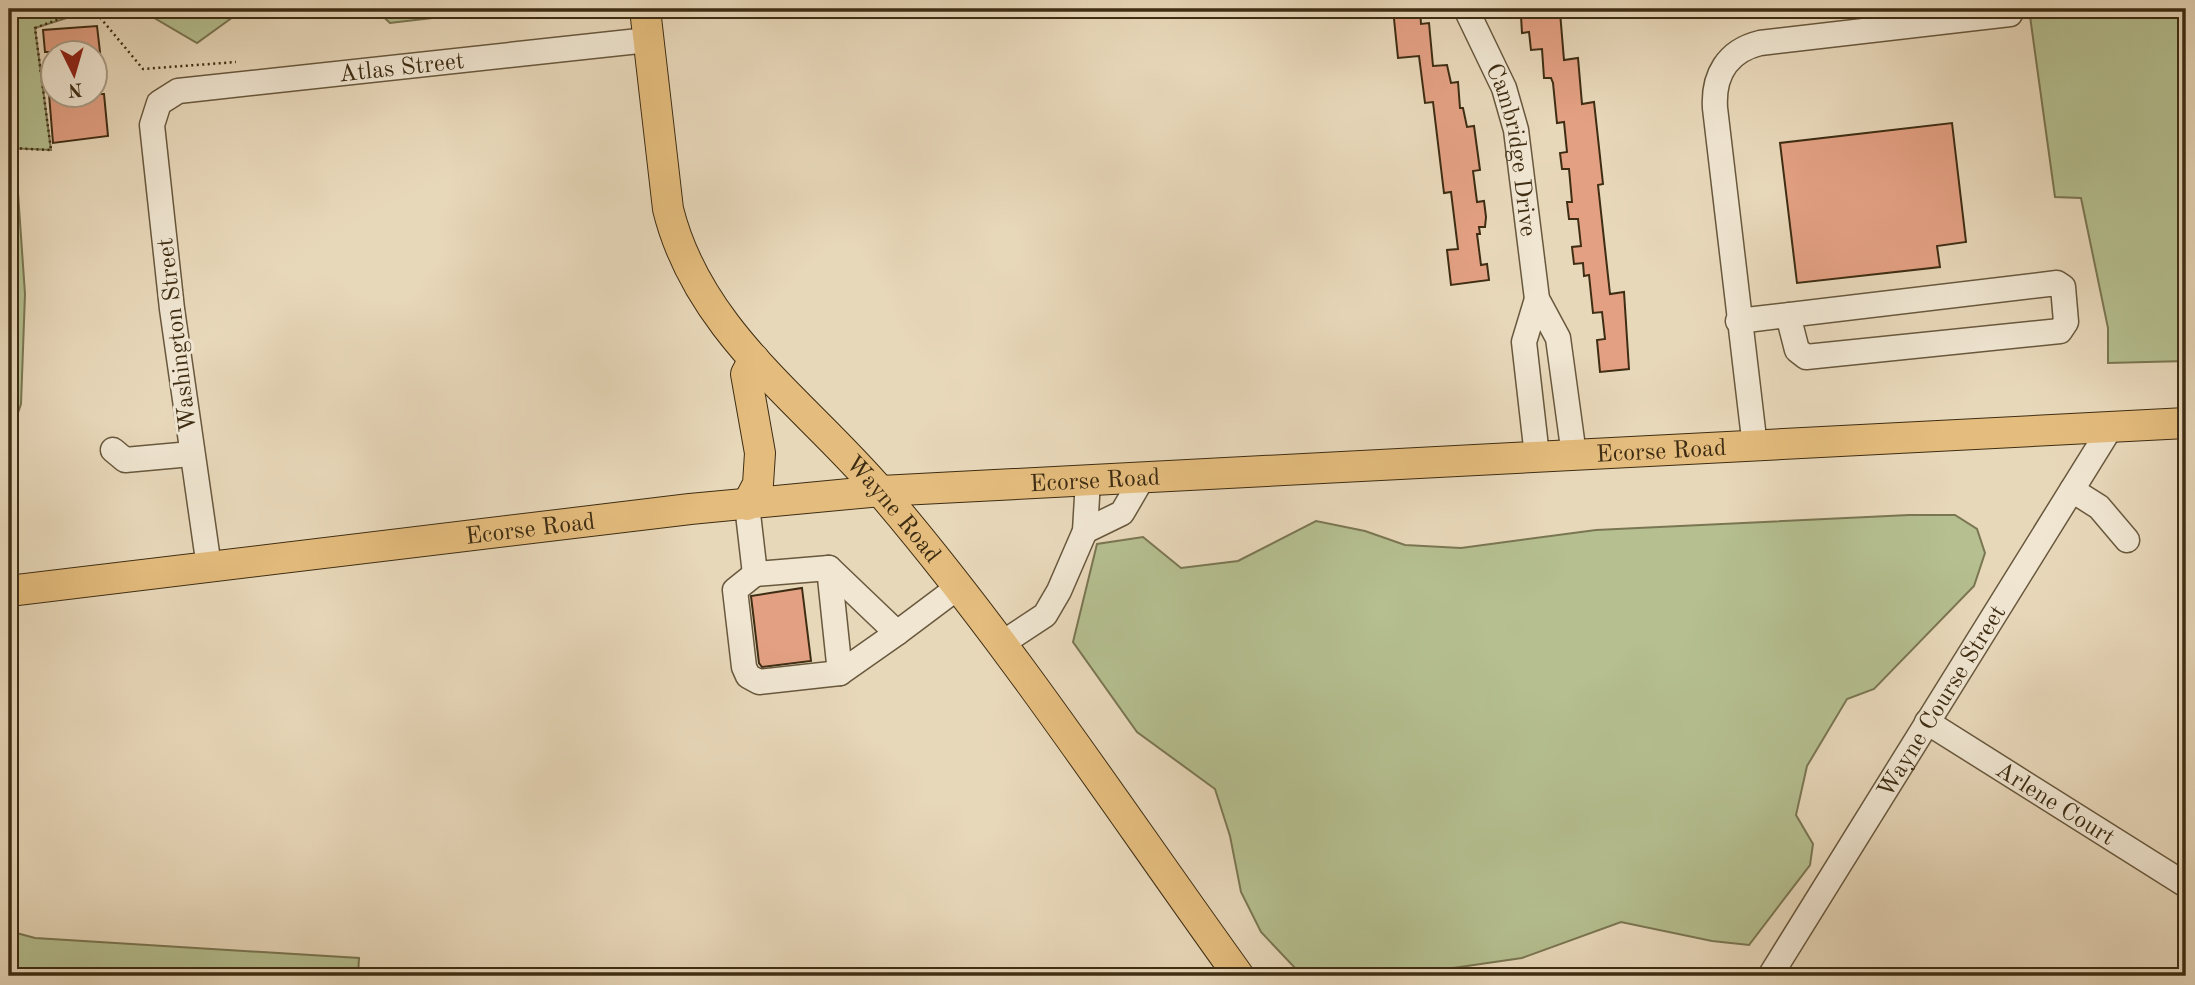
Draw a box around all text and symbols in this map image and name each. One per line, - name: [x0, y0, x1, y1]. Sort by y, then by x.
- north arrow: [38, 38, 108, 108]
- street label: Atlas Street: [338, 50, 465, 87]
- street label: Cambridge Drive: [1480, 60, 1539, 238]
- text: N: [67, 78, 83, 99]
- street label: Washington Street: [154, 237, 202, 433]
- street label: Ecorse Road: [1596, 437, 1727, 468]
- street label: Wayne Road: [840, 452, 944, 568]
- street label: Ecorse Road: [1029, 466, 1161, 497]
- street label: Ecorse Road: [464, 511, 597, 550]
- street label: Wayne Course Street: [1874, 602, 2011, 802]
- street label: Arlene Court: [1991, 758, 2118, 851]

